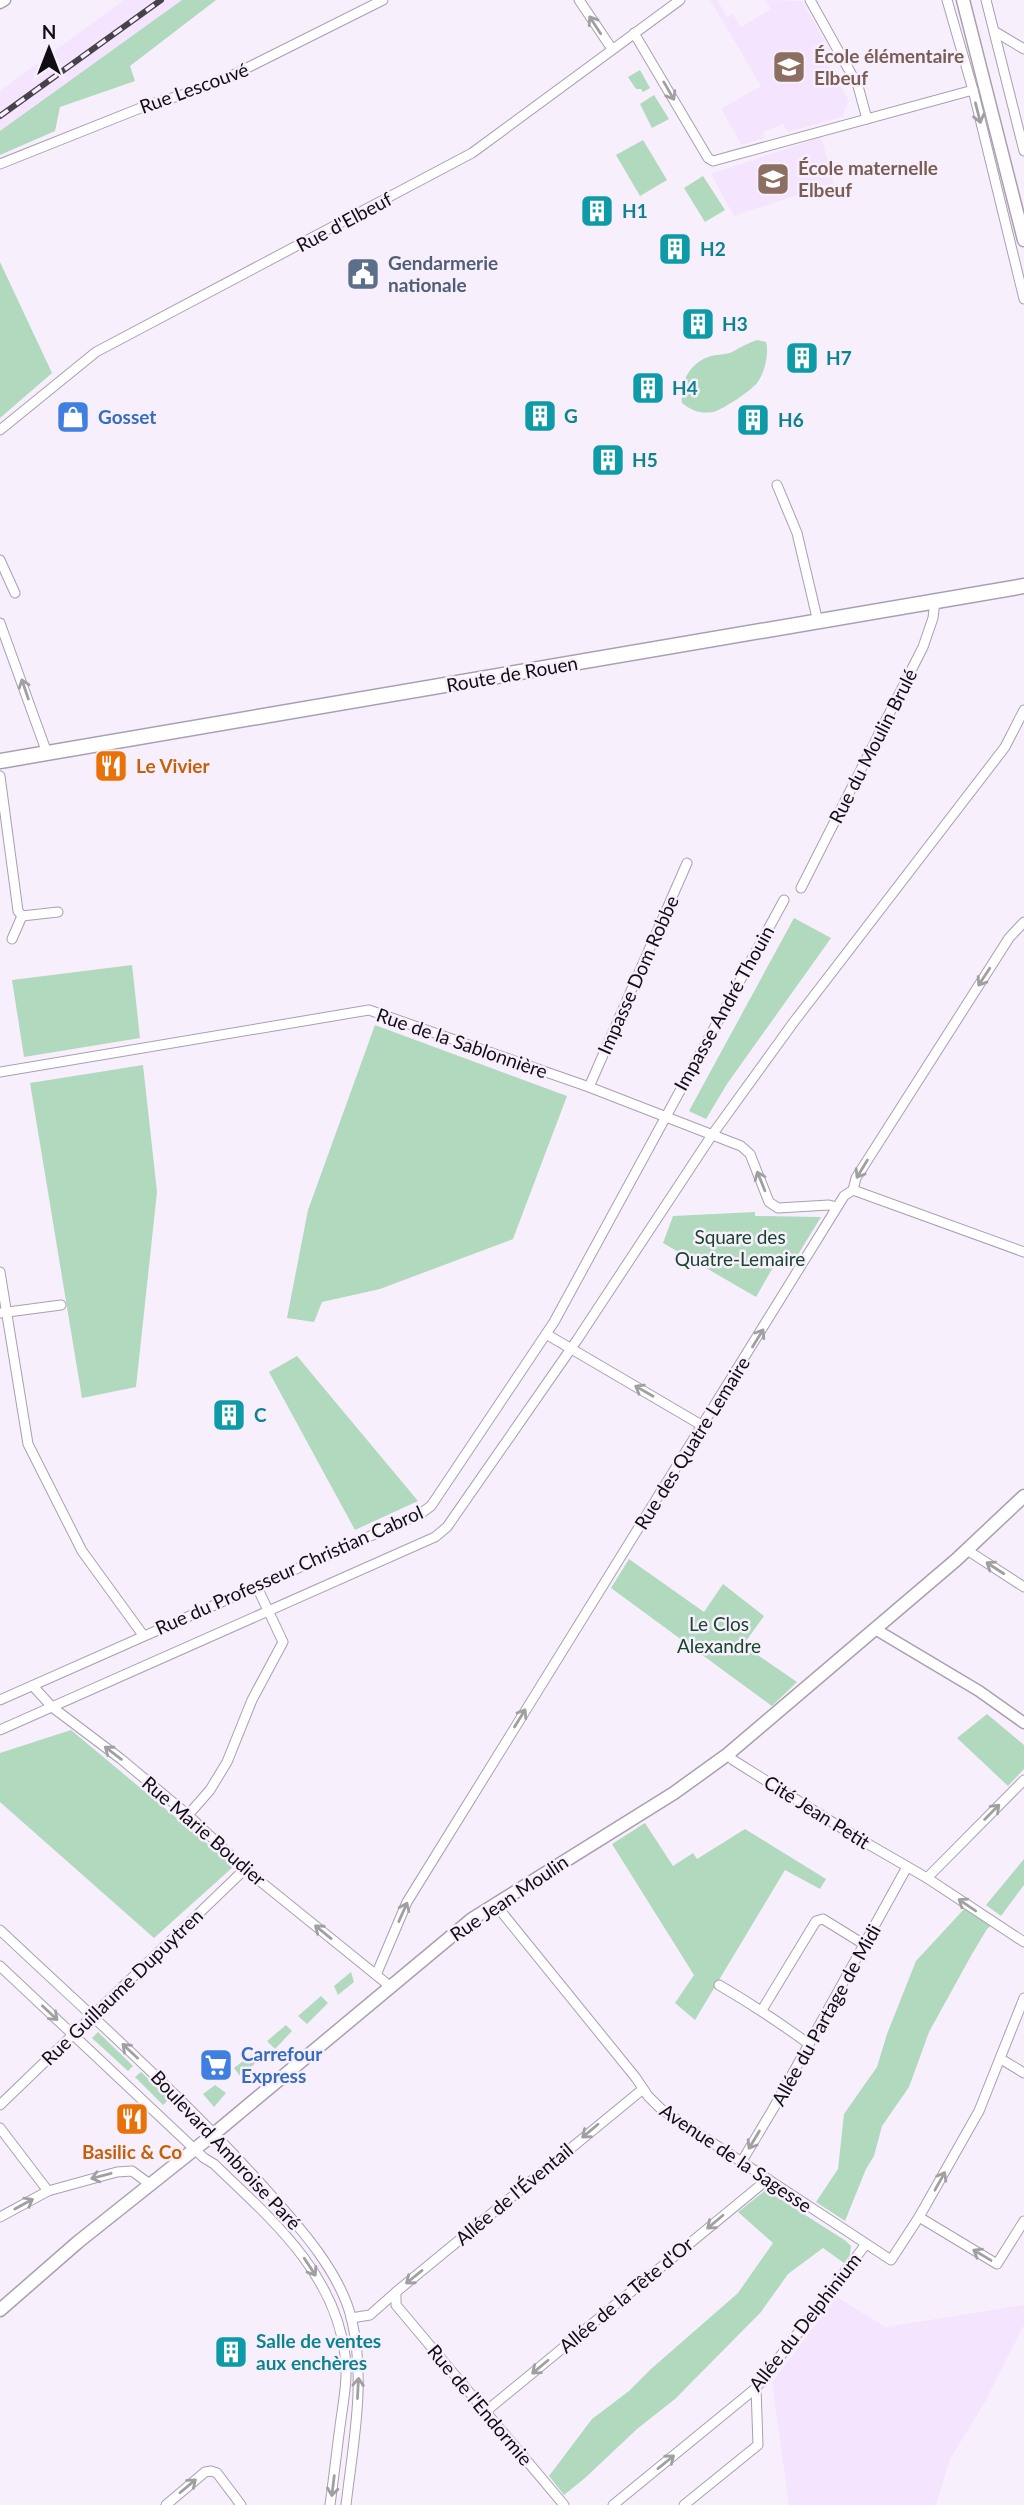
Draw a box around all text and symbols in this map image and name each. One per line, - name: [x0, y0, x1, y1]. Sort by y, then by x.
- north arrow: [14, 14, 84, 84]
- one-way arrow: [588, 15, 602, 35]
- text: N: [42, 20, 56, 43]
- place label: École élémentaire Elbeuf: [814, 44, 964, 89]
- school or university icon: École élémentaire Elbeuf: [770, 48, 808, 86]
- street label: Rue Lescouvé: [136, 57, 251, 118]
- one-way arrow: [662, 80, 676, 100]
- one-way arrow: [972, 101, 985, 124]
- place label: École maternelle Elbeuf: [798, 156, 938, 201]
- school or university icon: École maternelle Elbeuf: [754, 160, 792, 198]
- street label: Rue d'Elbeuf: [292, 187, 396, 256]
- building icon: H1: [578, 192, 616, 230]
- place label: H1: [622, 199, 648, 222]
- building icon: H2: [656, 230, 694, 268]
- place label: H2: [700, 237, 726, 260]
- place label: Gendarmerie nationale: [388, 251, 498, 296]
- public building icon: Gendarmerie nationale: [344, 255, 382, 293]
- building icon: H3: [679, 305, 717, 343]
- place label: H3: [722, 312, 748, 335]
- building icon: H7: [783, 339, 821, 377]
- place label: H7: [826, 346, 852, 369]
- building icon: H4: [629, 369, 667, 407]
- place label: H4: [672, 376, 698, 399]
- building icon: G: [521, 397, 559, 435]
- shop icon: Gosset: [54, 398, 92, 436]
- building icon: H6: [734, 401, 772, 439]
- place label: G: [564, 404, 578, 427]
- place label: Gosset: [98, 405, 156, 428]
- place label: H6: [778, 408, 804, 431]
- building icon: H5: [589, 441, 627, 479]
- place label: H5: [632, 448, 658, 471]
- street label: Route de Rouen: [444, 651, 579, 696]
- street label: Rue du Moulin Brulé: [824, 665, 921, 827]
- one-way arrow: [18, 678, 30, 700]
- restaurant icon: Le Vivier: [92, 747, 130, 785]
- place label: Le Vivier: [136, 754, 210, 777]
- street label: Impasse Dom Robbe: [592, 892, 683, 1058]
- street label: Impasse André Thouin: [669, 921, 778, 1094]
- one-way arrow: [977, 967, 992, 986]
- street label: Rue de la Sablonnière: [374, 1002, 551, 1083]
- one-way arrow: [855, 1159, 870, 1178]
- one-way arrow: [754, 1171, 767, 1193]
- park label: Square des Quatre-Lemaire: [675, 1225, 805, 1270]
- one-way arrow: [751, 1328, 765, 1348]
- street label: Rue des Quatre Lemaire: [629, 1352, 754, 1533]
- one-way arrow: [634, 1384, 654, 1398]
- building icon: C: [210, 1396, 248, 1434]
- place label: C: [254, 1403, 267, 1426]
- street label: Rue du Professeur Christian Cabrol: [151, 1500, 426, 1639]
- one-way arrow: [986, 1561, 1006, 1575]
- park label: Le Clos Alexandre: [677, 1612, 761, 1657]
- one-way arrow: [514, 1708, 528, 1728]
- one-way arrow: [104, 1745, 122, 1760]
- street label: Cité Jean Petit: [760, 1770, 875, 1853]
- street label: Rue Marie Boudier: [138, 1771, 271, 1890]
- one-way arrow: [984, 1803, 1001, 1820]
- street label: Rue Jean Moulin: [445, 1850, 572, 1946]
- one-way arrow: [958, 1898, 977, 1912]
- one-way arrow: [397, 1902, 410, 1923]
- street label: Rue Guillaume Dupuytren: [36, 1904, 207, 2070]
- street label: Allée du Partage de Midi: [766, 1920, 885, 2110]
- one-way arrow: [314, 1924, 332, 1940]
- one-way arrow: [41, 2004, 58, 2021]
- place label: Carrefour Express: [241, 2042, 323, 2087]
- one-way arrow: [122, 2043, 140, 2060]
- supermarket icon: Carrefour Express: [197, 2046, 235, 2084]
- street label: Boulevard Ambroise Paré: [147, 2065, 306, 2234]
- street label: Avenue de la Sagesse: [656, 2098, 816, 2217]
- restaurant icon: Basilic & Co: [113, 2100, 151, 2138]
- one-way arrow: [581, 2124, 599, 2139]
- one-way arrow: [747, 2130, 761, 2150]
- street label: Allée de l'Éventail: [450, 2138, 577, 2250]
- place label: Basilic & Co: [82, 2140, 182, 2163]
- one-way arrow: [91, 2171, 113, 2184]
- one-way arrow: [934, 2171, 947, 2192]
- one-way arrow: [13, 2197, 34, 2210]
- one-way arrow: [706, 2214, 724, 2230]
- street label: Allée de la Tête d'Or: [554, 2232, 697, 2357]
- one-way arrow: [973, 2247, 993, 2261]
- street label: Allée du Delphinium: [744, 2248, 866, 2395]
- one-way arrow: [303, 2257, 318, 2276]
- one-way arrow: [406, 2269, 424, 2284]
- place label: Salle de ventes aux enchères: [256, 2329, 381, 2374]
- building icon: Salle de ventes aux enchères: [212, 2333, 250, 2371]
- street label: Rue de l'Endormie: [423, 2340, 538, 2470]
- one-way arrow: [531, 2359, 549, 2375]
- one-way arrow: [352, 2377, 365, 2400]
- one-way arrow: [656, 2454, 674, 2469]
- one-way arrow: [326, 2474, 339, 2497]
- one-way arrow: [178, 2478, 196, 2494]

